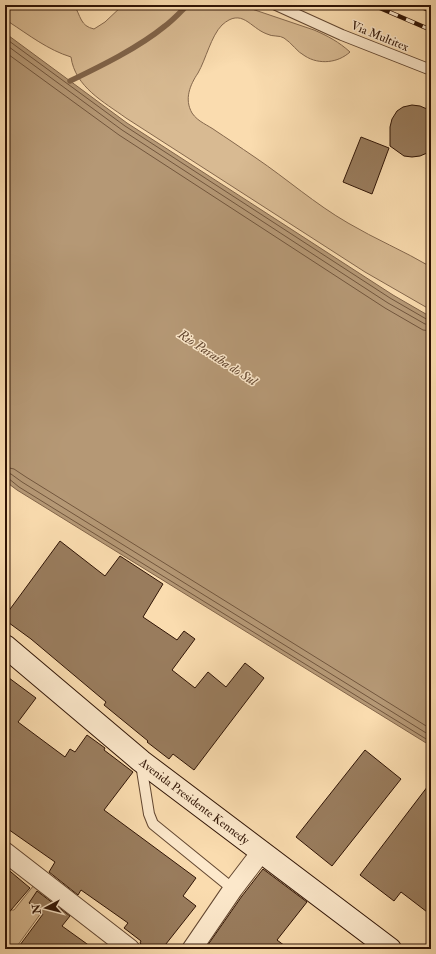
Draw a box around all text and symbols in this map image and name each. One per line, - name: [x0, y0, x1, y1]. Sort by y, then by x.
- street label: Via Multitex: [349, 18, 412, 55]
- water label: Rio Paraíba do Sul: [174, 326, 261, 390]
- street label: Avenida Presidente Kennedy: [135, 755, 253, 849]
- north arrow: [26, 888, 66, 928]
- text: N: [29, 902, 44, 916]

